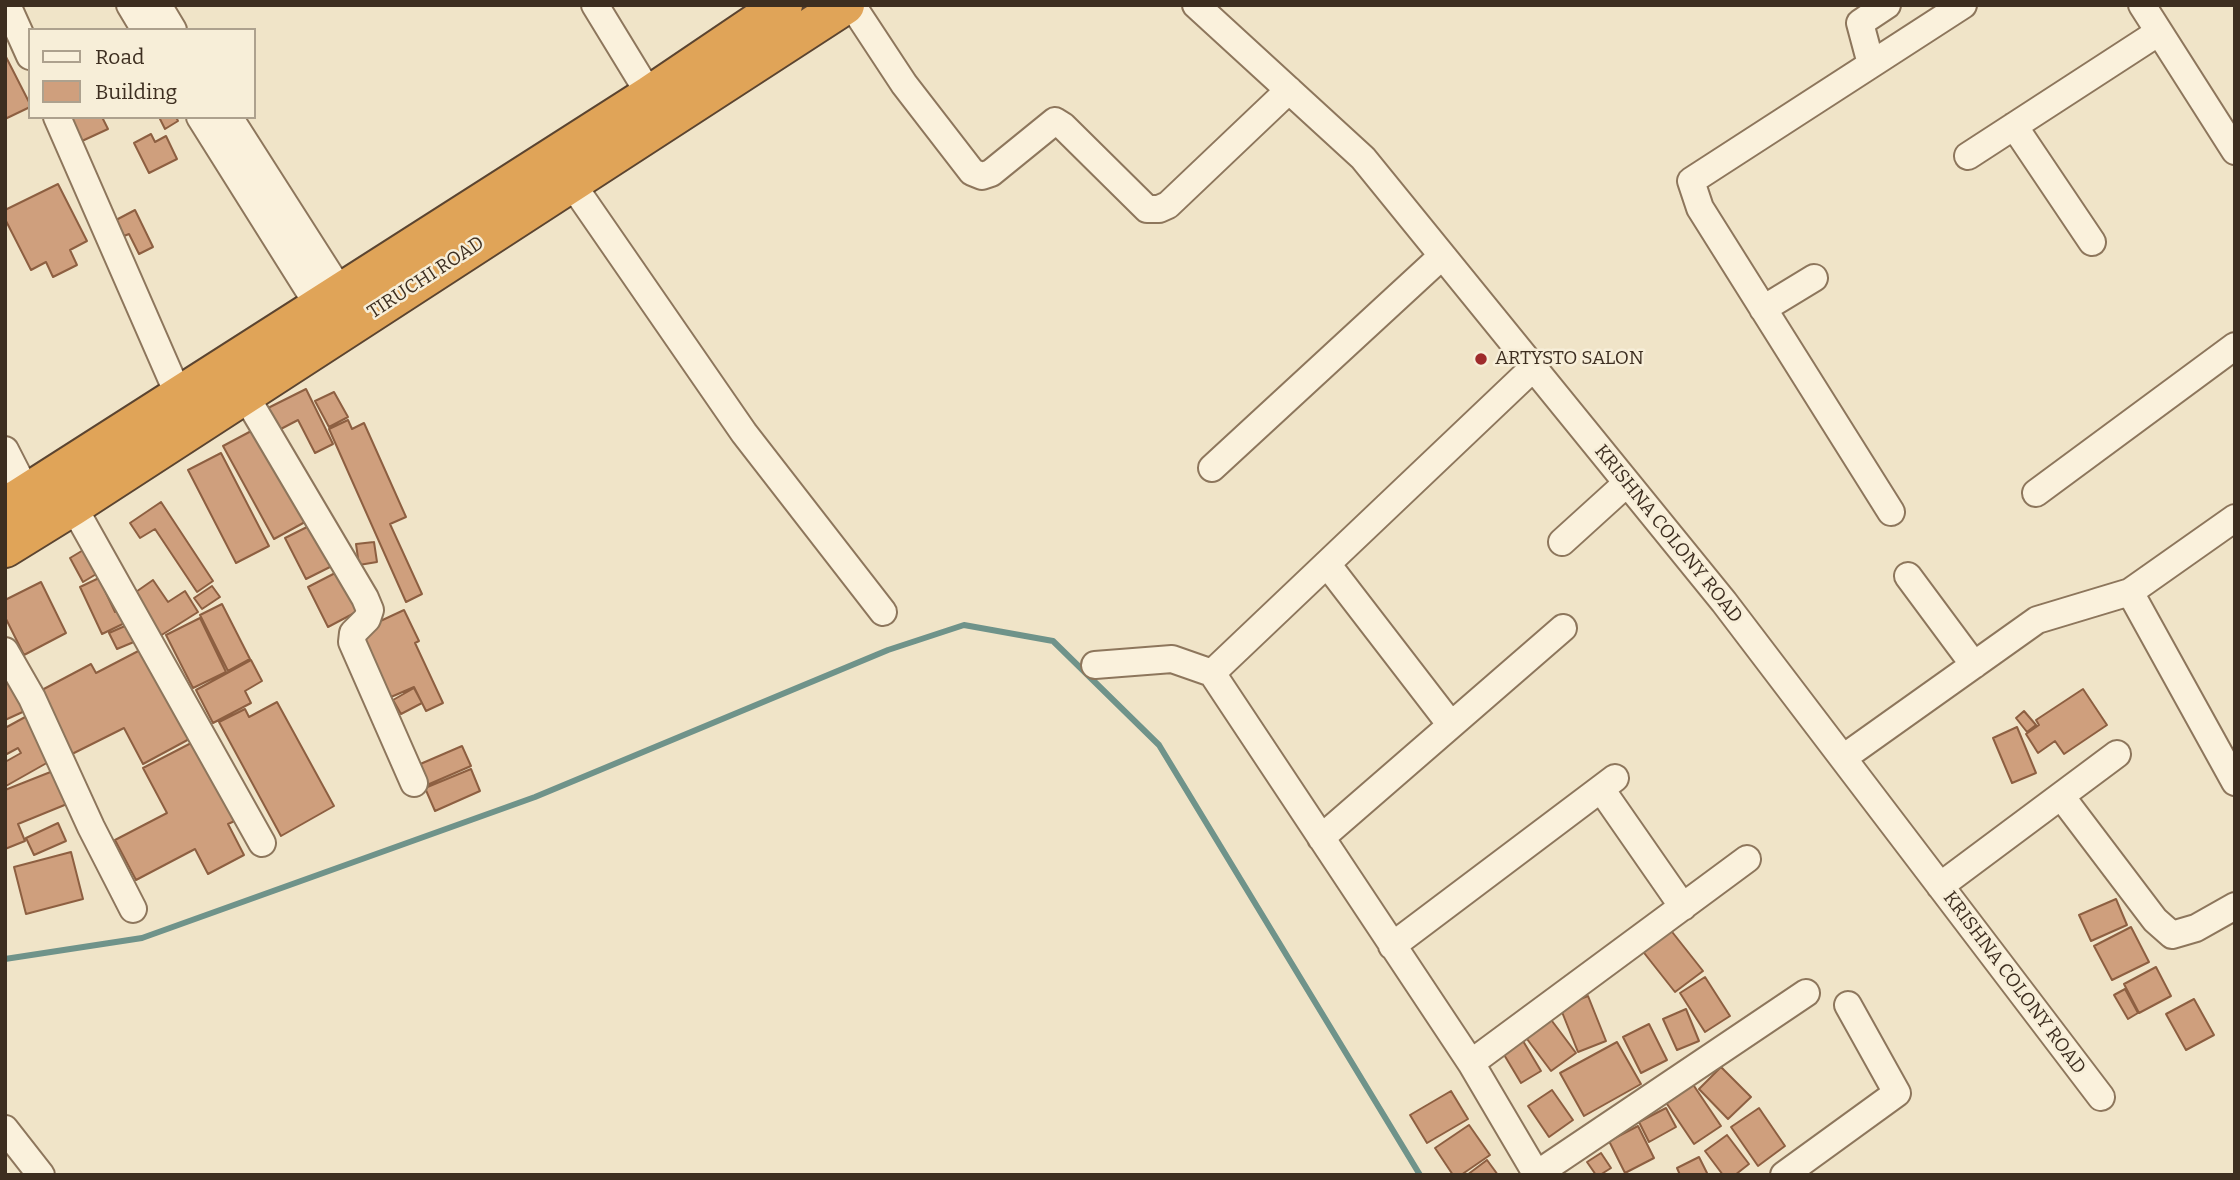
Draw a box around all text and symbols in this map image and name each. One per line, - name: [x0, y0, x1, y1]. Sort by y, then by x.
- legend: [28, 28, 256, 119]
- text: Road: [95, 44, 144, 70]
- text: Building: [95, 79, 177, 105]
- street label: TIRUCHI ROAD: [364, 232, 488, 324]
- place label: ARTYSTO SALON: [1495, 348, 1644, 370]
- marker: ARTYSTO SALON: [1473, 351, 1489, 367]
- street label: KRISHNA COLONY ROAD: [1589, 440, 1747, 628]
- street label: KRISHNA COLONY ROAD: [1938, 887, 2090, 1079]

